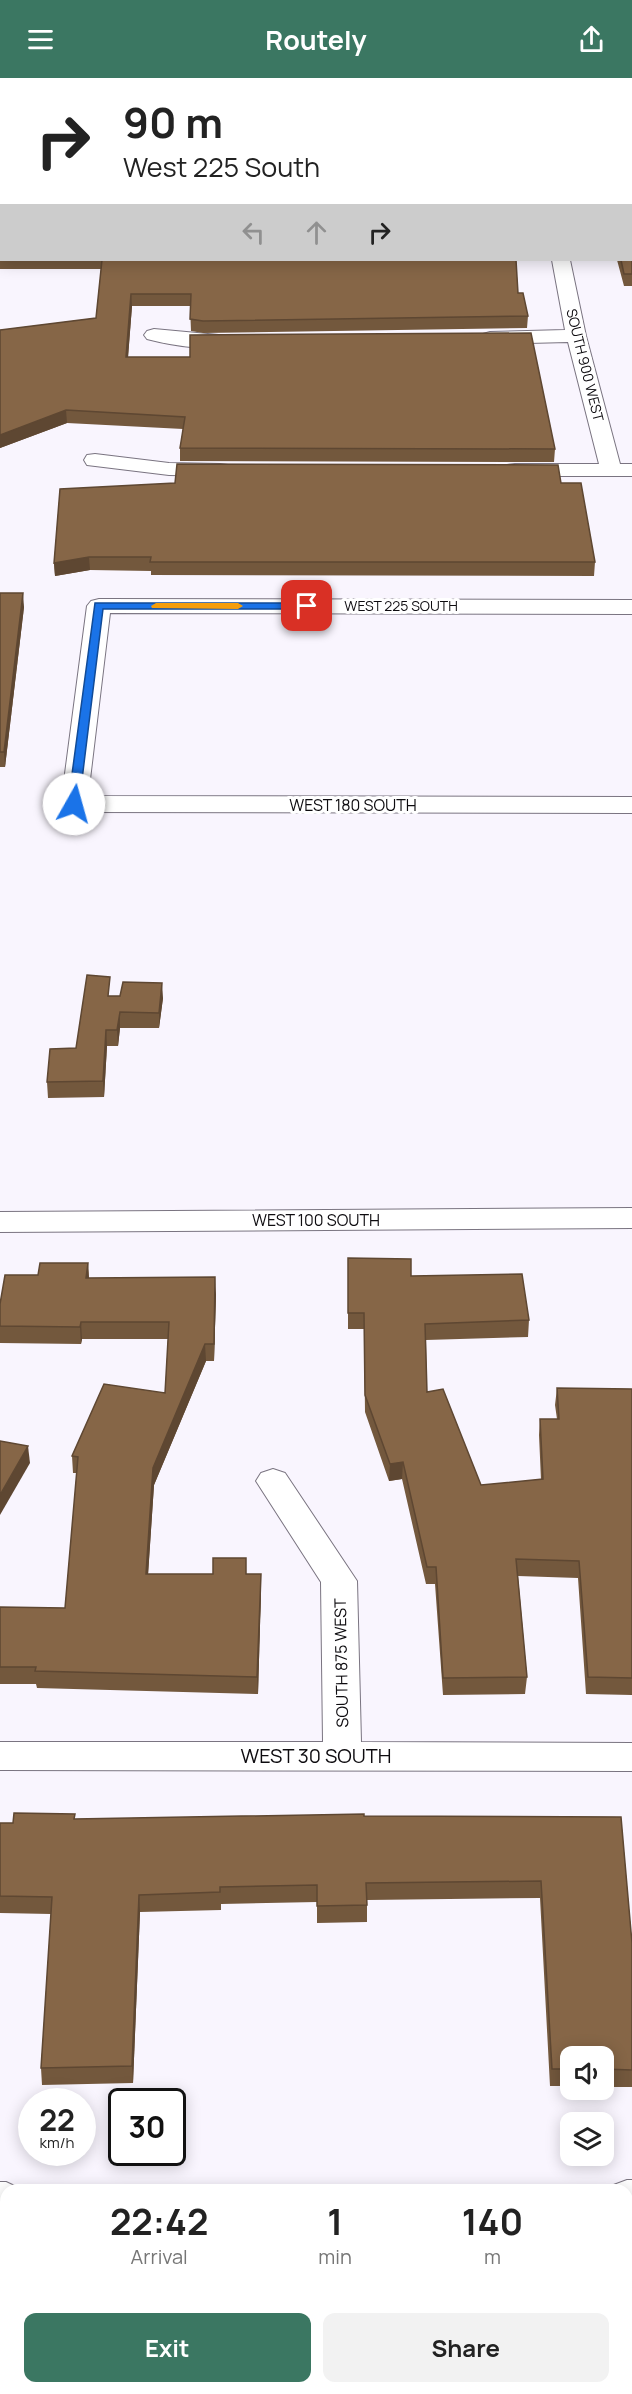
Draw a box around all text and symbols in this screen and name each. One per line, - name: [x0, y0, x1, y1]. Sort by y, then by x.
- text: Routely: [265, 21, 367, 58]
- icon: menu: [24, 23, 57, 56]
- icon: share: [575, 23, 608, 56]
- text: 90 m: [123, 93, 223, 151]
- icon: right: [24, 102, 102, 180]
- text: West 225 South: [123, 148, 320, 185]
- icon: left: [237, 216, 270, 249]
- icon: ahead: [300, 216, 333, 249]
- icon: right: [363, 216, 396, 249]
- street label: SOUTH 900 WEST: [562, 307, 609, 424]
- pin: [281, 580, 332, 631]
- icon: arrive: [290, 589, 323, 622]
- street label: WEST 225 SOUTH: [344, 596, 458, 615]
- position arrow: [42, 772, 106, 836]
- street label: WEST 180 SOUTH: [289, 794, 417, 816]
- street label: WEST 100 SOUTH: [252, 1209, 380, 1231]
- street label: SOUTH 875 WEST: [329, 1598, 353, 1728]
- street label: WEST 30 SOUTH: [241, 1742, 391, 1769]
- map controls: [560, 2046, 614, 2166]
- button: sound: [560, 2046, 614, 2100]
- speed limit sign: 30: [108, 2088, 186, 2166]
- text: 22: [39, 2099, 75, 2140]
- button: layers: [560, 2112, 614, 2166]
- text: km/h: [40, 2132, 74, 2153]
- text: 22:42: [110, 2197, 208, 2246]
- text: 1: [327, 2197, 343, 2246]
- text: 140: [462, 2197, 523, 2246]
- text: Arrival: [131, 2243, 188, 2270]
- text: min: [318, 2243, 352, 2270]
- text: m: [484, 2243, 501, 2270]
- button: Exit: [24, 2313, 311, 2382]
- button: Share: [323, 2313, 609, 2382]

